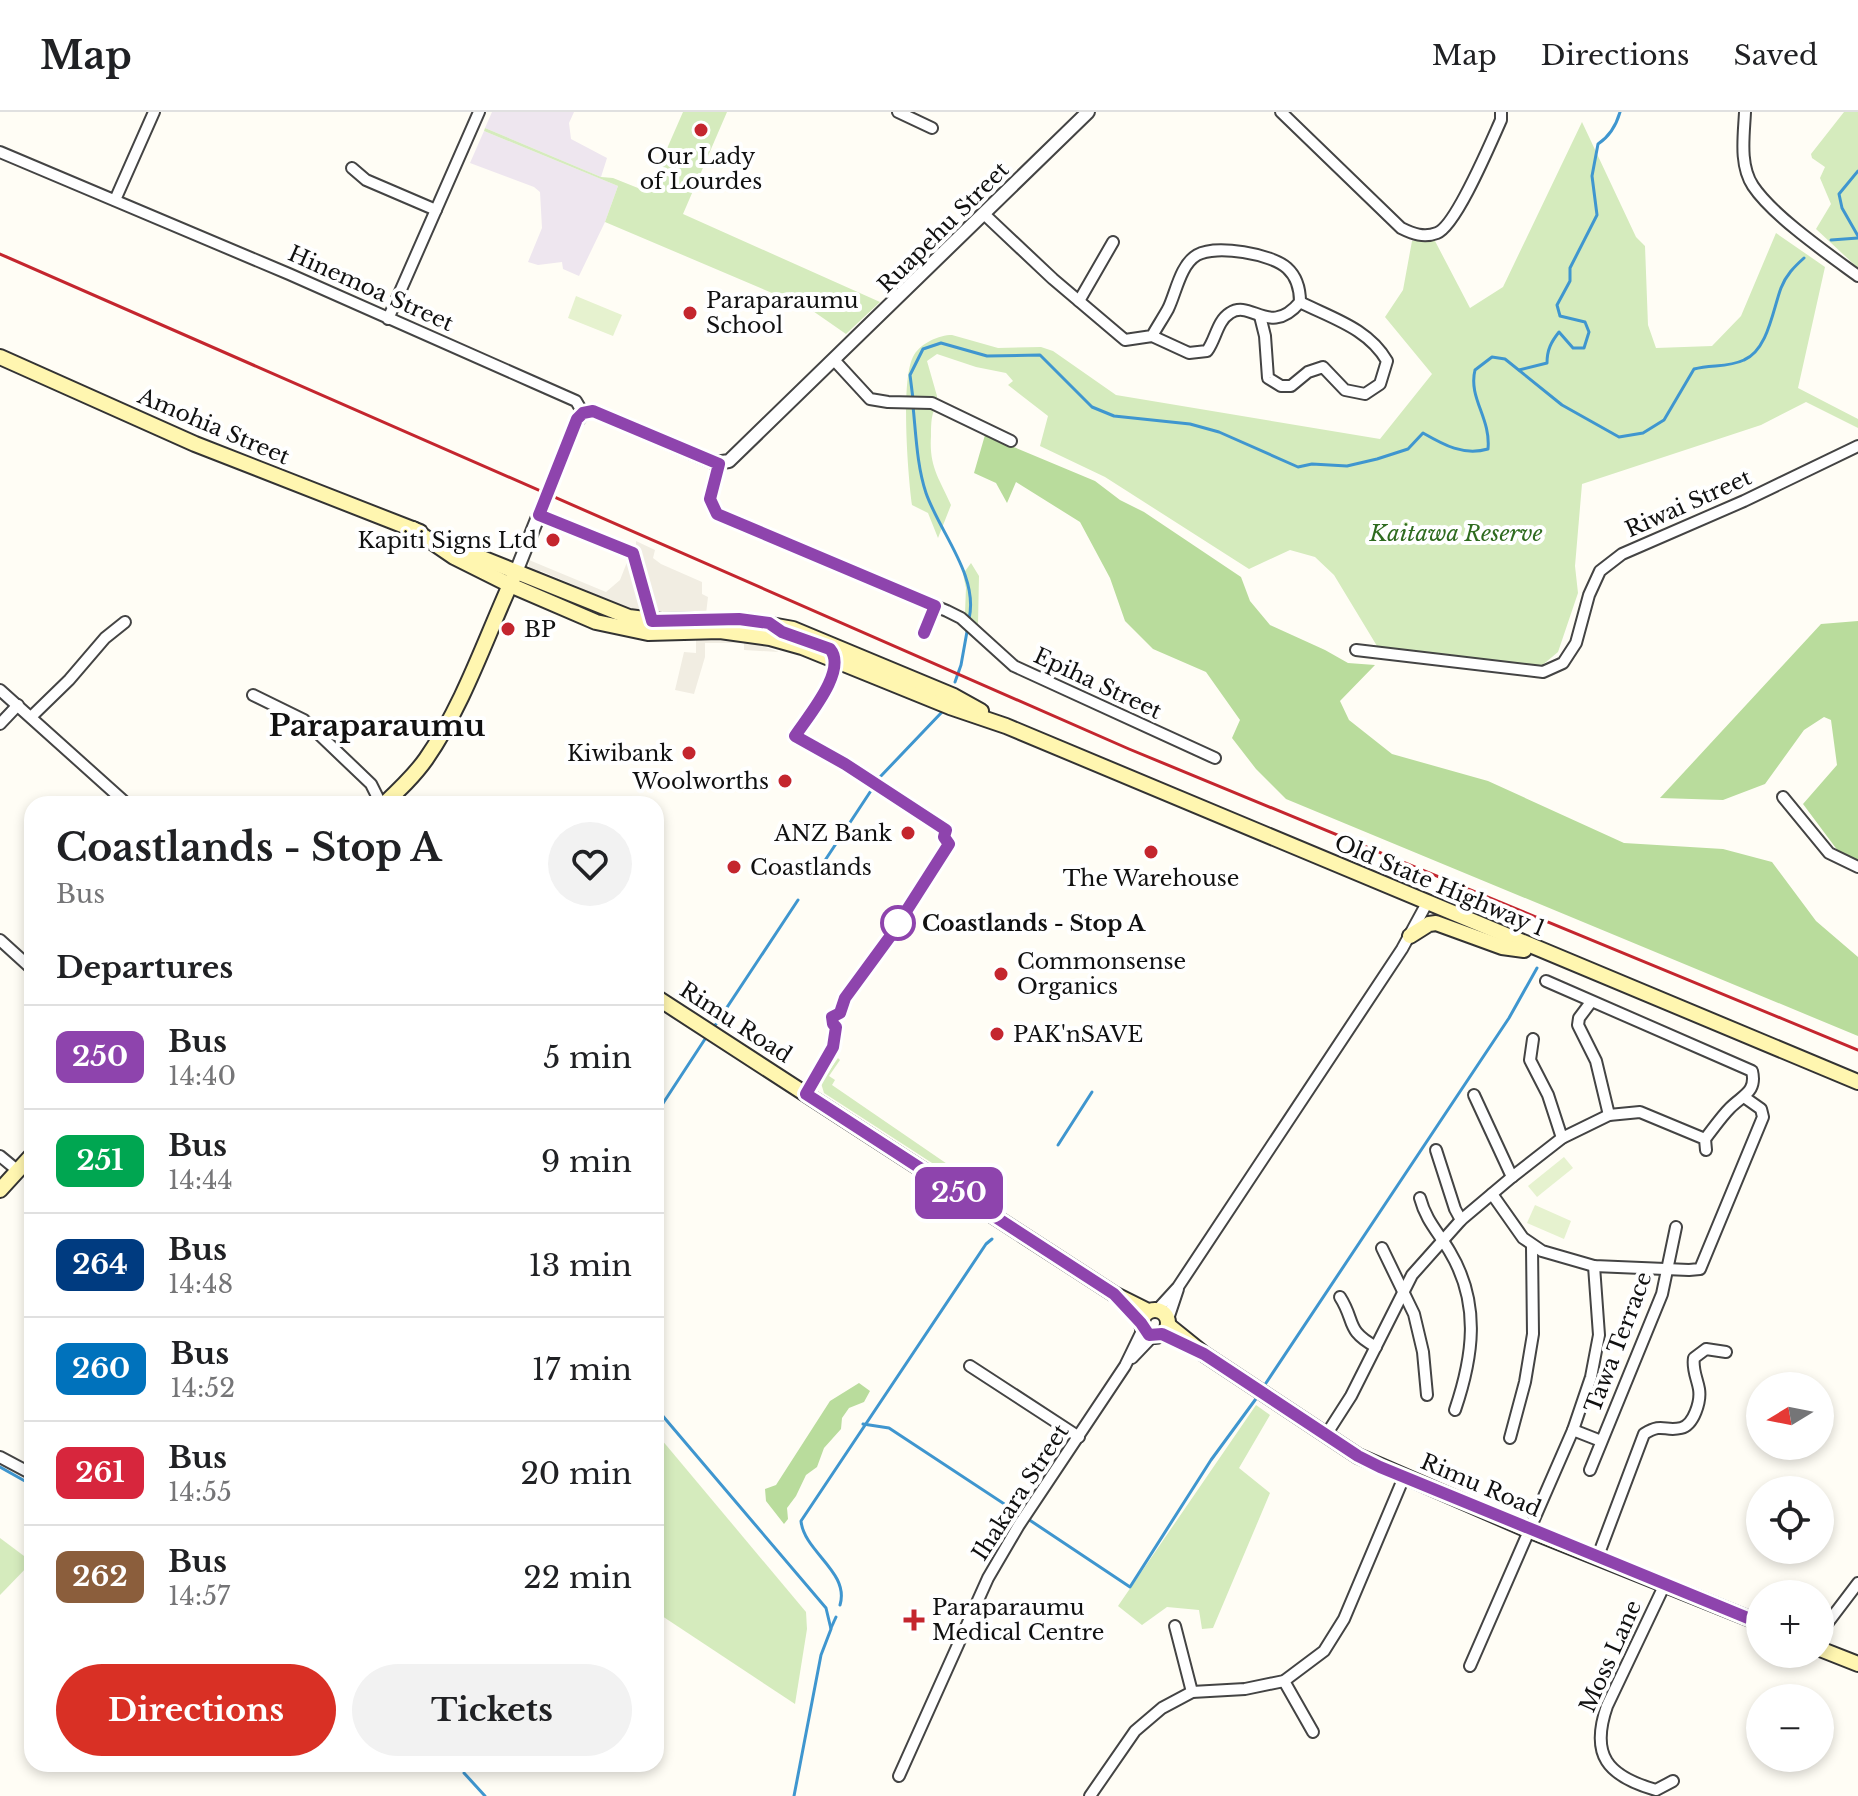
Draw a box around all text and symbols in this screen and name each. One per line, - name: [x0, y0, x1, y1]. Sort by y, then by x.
- text: Map: [40, 32, 132, 79]
- text: Map: [1432, 38, 1497, 73]
- text: Directions: [1541, 38, 1690, 73]
- text: Saved: [1734, 38, 1818, 73]
- marker: Our Lady of Lourdes: [692, 121, 710, 139]
- place label: Our Lady of Lourdes: [640, 143, 762, 195]
- street label: Ruapehu Street: [872, 156, 1015, 298]
- street label: Hinemoa Street: [284, 240, 458, 337]
- place label: Paraparaumu School: [706, 287, 859, 339]
- marker: Paraparaumu School: [681, 304, 699, 322]
- street label: Amohia Street: [133, 382, 294, 471]
- street label: Riwai Street: [1621, 463, 1756, 543]
- park label: Kaitawa Reserve: [1368, 520, 1543, 547]
- place label: Kapiti Signs Ltd: [358, 527, 537, 554]
- marker: Kapiti Signs Ltd: [544, 531, 562, 549]
- place label: BP: [524, 616, 556, 643]
- marker: BP: [499, 620, 517, 638]
- street label: Epiha Street: [1030, 642, 1167, 725]
- district label: Paraparaumu: [269, 707, 485, 744]
- place label: Kiwibank: [567, 740, 673, 767]
- marker: Kiwibank: [680, 744, 698, 762]
- place label: Woolworths: [631, 768, 769, 795]
- marker: Woolworths: [776, 772, 794, 790]
- place label: ANZ Bank: [773, 820, 892, 847]
- button: heart: [548, 822, 632, 906]
- text: Coastlands - Stop A: [56, 824, 441, 871]
- marker: ANZ Bank: [899, 824, 917, 842]
- street label: Old State Highway 1: [1330, 829, 1549, 942]
- marker: The Warehouse: [1142, 843, 1160, 861]
- place label: Coastlands: [750, 854, 872, 881]
- marker: Coastlands: [725, 858, 743, 876]
- place label: The Warehouse: [1063, 865, 1239, 892]
- text: Bus: [56, 878, 105, 910]
- marker: Coastlands - Stop A: [881, 906, 915, 940]
- place label: Coastlands - Stop A: [922, 910, 1146, 937]
- place label: Commonsense Organics: [1017, 948, 1186, 1000]
- text: Departures: [56, 949, 233, 986]
- marker: Commonsense Organics: [992, 965, 1010, 983]
- street label: Rimu Road: [675, 976, 797, 1069]
- place label: PAK'nSAVE: [1013, 1021, 1143, 1048]
- text: Bus: [168, 1023, 227, 1060]
- marker: PAK'nSAVE: [988, 1025, 1006, 1043]
- text: 250: [72, 1039, 128, 1074]
- text: 5 min: [543, 1039, 632, 1076]
- text: 14:40: [168, 1060, 236, 1092]
- text: Bus: [168, 1127, 227, 1164]
- text: 251: [76, 1143, 124, 1178]
- text: 9 min: [541, 1143, 632, 1180]
- text: 14:44: [168, 1164, 233, 1196]
- line badge: 250: [913, 1167, 1005, 1219]
- text: 250: [931, 1175, 987, 1210]
- text: Bus: [168, 1231, 227, 1268]
- text: 264: [72, 1247, 128, 1282]
- text: 13 min: [528, 1247, 632, 1284]
- text: 14:48: [168, 1268, 233, 1300]
- street label: Tawa Terrace: [1579, 1268, 1658, 1416]
- text: Bus: [170, 1335, 229, 1372]
- text: 260: [72, 1351, 130, 1386]
- text: 17 min: [532, 1351, 632, 1388]
- text: 14:52: [170, 1372, 235, 1404]
- north arrow: [1746, 1372, 1834, 1460]
- map controls: [1746, 1372, 1834, 1772]
- street label: Ihakara Street: [966, 1418, 1075, 1566]
- text: Bus: [168, 1439, 227, 1476]
- street label: Rimu Road: [1417, 1448, 1545, 1523]
- text: 261: [75, 1455, 125, 1490]
- text: 20 min: [520, 1455, 632, 1492]
- text: 14:55: [168, 1476, 232, 1508]
- button: locate: [1746, 1476, 1834, 1564]
- text: Bus: [168, 1543, 227, 1580]
- text: 262: [72, 1559, 128, 1594]
- text: 22 min: [523, 1559, 632, 1596]
- text: 14:57: [168, 1580, 230, 1612]
- button: +: [1746, 1580, 1834, 1668]
- place label: Paraparaumu Medical Centre: [932, 1594, 1104, 1646]
- street label: Moss Lane: [1574, 1596, 1647, 1717]
- marker: Paraparaumu Medical Centre: [903, 1609, 925, 1631]
- button: Directions: [56, 1664, 336, 1756]
- button: Tickets: [352, 1664, 632, 1756]
- button: −: [1746, 1684, 1834, 1772]

